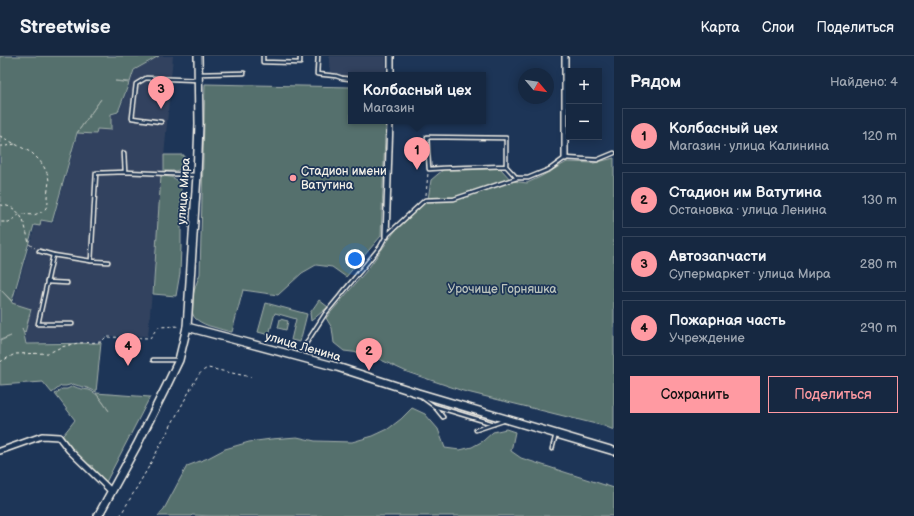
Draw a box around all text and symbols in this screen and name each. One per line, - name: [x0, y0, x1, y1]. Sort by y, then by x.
- text: Streetwise: [20, 16, 111, 39]
- text: Карта: [700, 19, 740, 36]
- text: Слои: [762, 19, 794, 36]
- text: Поделиться: [816, 19, 894, 36]
- north arrow: [518, 68, 554, 104]
- map controls: [566, 68, 602, 140]
- button: +: [566, 68, 602, 104]
- popup: [348, 72, 486, 124]
- text: Рядом: [630, 72, 681, 92]
- text: Найдено: 4: [830, 74, 898, 90]
- pin: 3: [148, 76, 174, 109]
- text: Колбасный цех: [363, 81, 471, 100]
- text: Магазин: [363, 100, 415, 116]
- button: −: [566, 104, 602, 140]
- text: Колбасный цех: [669, 119, 777, 138]
- text: 1: [641, 128, 647, 144]
- text: 120 m: [862, 128, 897, 144]
- pin: 1: [404, 137, 430, 170]
- text: Магазин · улица Калинина: [669, 138, 829, 154]
- street label: улица Мира: [174, 157, 194, 225]
- place label: Стадион имени Ватутина: [301, 164, 387, 193]
- marker: Стадион имени Ватутина: [288, 173, 298, 183]
- text: Стадион им Ватутина: [669, 183, 821, 202]
- text: 2: [640, 192, 648, 208]
- text: 130 m: [862, 192, 897, 208]
- text: Остановка · улица Ленина: [669, 202, 827, 218]
- text: Автозапчасти: [669, 247, 766, 266]
- your location: [345, 249, 365, 269]
- text: 3: [640, 256, 648, 272]
- text: 280 m: [860, 256, 897, 272]
- text: Супермаркет · улица Мира: [669, 266, 831, 282]
- park label: Урочище Горняшка: [447, 282, 557, 297]
- text: Пожарная часть: [669, 311, 786, 330]
- text: 4: [640, 320, 648, 336]
- text: 290 m: [860, 320, 897, 336]
- street label: улица Ленина: [263, 329, 343, 365]
- text: Учреждение: [669, 330, 745, 346]
- pin: 4: [115, 333, 141, 366]
- pin: 2: [356, 338, 382, 371]
- button: Сохранить: [630, 376, 760, 413]
- button: Поделиться: [768, 376, 898, 413]

